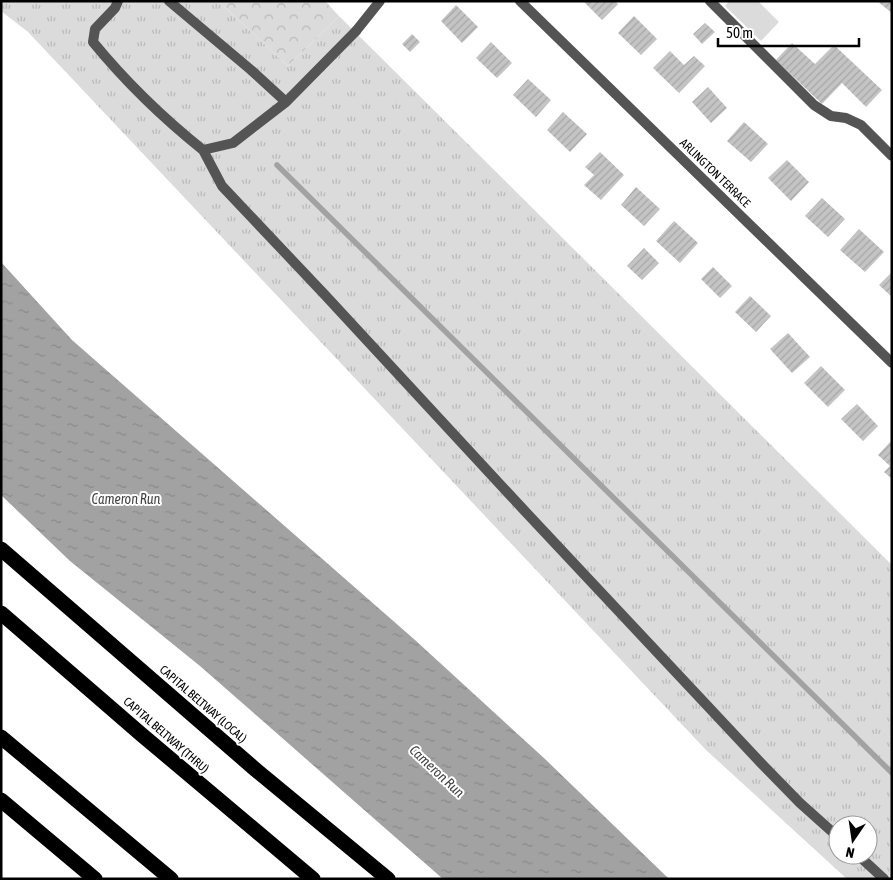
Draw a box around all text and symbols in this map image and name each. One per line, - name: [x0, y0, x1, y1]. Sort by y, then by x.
- scale bar: [718, 15, 859, 47]
- text: 50 m: [726, 24, 753, 41]
- street label: ARLINGTON TERRACE: [677, 136, 753, 210]
- water label: Cameron Run: [92, 491, 161, 507]
- street label: CAPITAL BELTWAY (LOCAL): [157, 662, 249, 746]
- street label: CAPITAL BELTWAY (THRU): [120, 694, 212, 776]
- water label: Cameron Run: [406, 742, 468, 800]
- north arrow: [828, 815, 878, 865]
- text: N: [844, 844, 856, 861]

